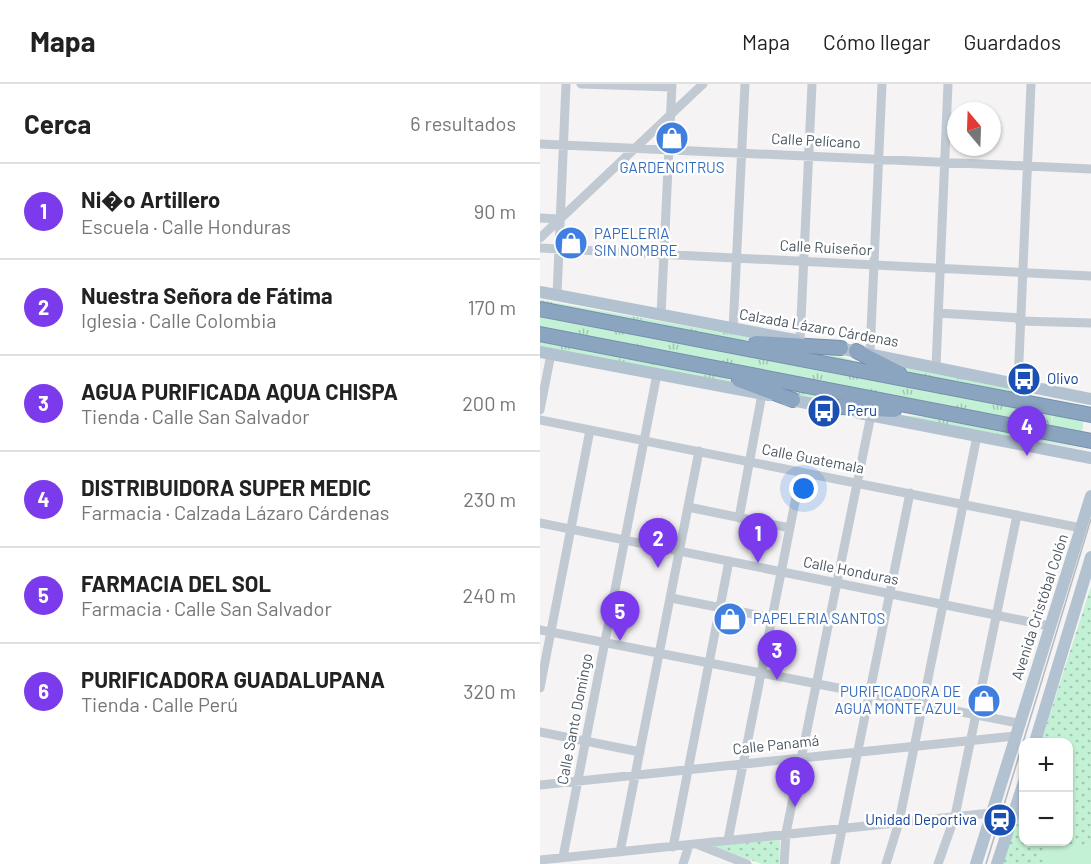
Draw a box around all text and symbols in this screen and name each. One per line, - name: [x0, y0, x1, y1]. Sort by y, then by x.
- text: Mapa: [30, 24, 96, 58]
- text: Mapa: [742, 29, 790, 54]
- text: Cómo llegar: [823, 29, 930, 54]
- text: Guardados: [963, 29, 1061, 54]
- north arrow: [947, 102, 1001, 156]
- text: Cerca: [24, 108, 91, 139]
- text: 6 resultados: [410, 111, 516, 135]
- shop icon: GARDENCITRUS: [654, 120, 690, 156]
- street label: Calle Pelícano: [771, 129, 861, 151]
- place label: GARDENCITRUS: [619, 158, 725, 176]
- text: Ni�o Artillero: [81, 186, 220, 212]
- text: 1: [40, 199, 47, 223]
- text: 90 m: [474, 199, 516, 223]
- text: Escuela · Calle Honduras: [81, 214, 291, 238]
- place label: PAPELERIA SIN NOMBRE: [594, 224, 678, 259]
- shop icon: PAPELERIA SIN NOMBRE: [553, 225, 589, 261]
- street label: Calle Ruiseñor: [779, 236, 873, 258]
- text: Nuestra Señora de Fátima: [81, 282, 333, 308]
- text: 2: [38, 295, 49, 319]
- text: 170 m: [468, 295, 516, 319]
- street label: Calzada Lázaro Cárdenas: [738, 304, 900, 350]
- text: Iglesia · Calle Colombia: [81, 308, 276, 332]
- bus stop icon: Olivo: [1006, 361, 1042, 397]
- place label: Olivo: [1047, 369, 1079, 387]
- text: AGUA PURIFICADA AQUA CHISPA: [81, 378, 398, 404]
- text: 3: [38, 391, 49, 415]
- text: 200 m: [462, 391, 516, 415]
- bus stop icon: Peru: [806, 393, 842, 429]
- place label: Peru: [847, 401, 877, 419]
- text: Tienda · Calle San Salvador: [81, 404, 310, 428]
- pin: 4: [1008, 406, 1046, 456]
- street label: Calle Guatemala: [761, 439, 866, 477]
- text: DISTRIBUIDORA SUPER MEDIC: [81, 474, 371, 500]
- your location: [789, 474, 818, 503]
- text: 4: [37, 487, 50, 511]
- text: 230 m: [463, 487, 516, 511]
- text: Farmacia · Calzada Lázaro Cárdenas: [81, 500, 389, 524]
- pin: 1: [738, 514, 778, 563]
- pin: 2: [638, 518, 678, 568]
- street label: Avenida Cristóbal Colón: [1007, 531, 1071, 682]
- street label: Calle Honduras: [802, 552, 901, 588]
- text: FARMACIA DEL SOL: [81, 570, 271, 596]
- text: 5: [38, 583, 49, 607]
- text: 240 m: [462, 583, 516, 607]
- pin: 5: [600, 592, 640, 641]
- text: Farmacia · Calle San Salvador: [81, 596, 332, 620]
- shop icon: PAPELERIA SANTOS: [712, 601, 748, 637]
- place label: PAPELERIA SANTOS: [753, 609, 885, 627]
- pin: 3: [758, 630, 796, 680]
- street label: Calle Santo Domingo: [552, 652, 596, 786]
- text: PURIFICADORA GUADALUPANA: [81, 666, 385, 692]
- text: 6: [38, 679, 49, 703]
- text: 320 m: [463, 679, 516, 703]
- place label: PURIFICADORA DE AGUA MONTE AZUL: [834, 682, 961, 717]
- shop icon: PURIFICADORA DE AGUA MONTE AZUL: [966, 683, 1002, 719]
- text: Tienda · Calle Perú: [81, 692, 238, 716]
- street label: Calle Panamá: [732, 731, 820, 757]
- map controls: [1019, 738, 1073, 846]
- button: +: [1019, 738, 1073, 792]
- pin: 6: [776, 758, 814, 807]
- button: −: [1019, 792, 1073, 846]
- station icon: Unidad Deportiva: [982, 802, 1018, 838]
- place label: Unidad Deportiva: [865, 810, 977, 828]

